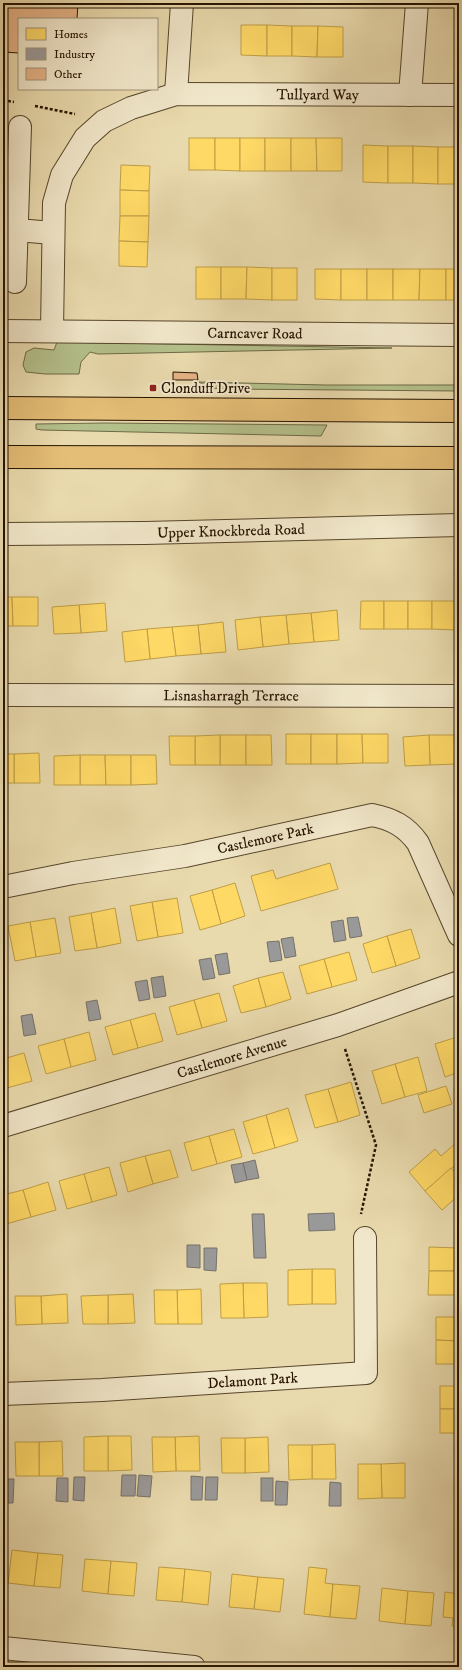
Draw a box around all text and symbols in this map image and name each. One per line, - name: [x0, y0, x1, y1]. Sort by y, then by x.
- legend: [18, 18, 158, 90]
- text: Homes: [54, 27, 88, 42]
- text: Industry: [54, 47, 95, 62]
- text: Other: [54, 67, 83, 82]
- street label: Tullyard Way: [276, 85, 360, 104]
- street label: Carncaver Road: [207, 323, 303, 343]
- place label: Clonduff Drive: [161, 379, 250, 398]
- marker: Clonduff Drive: [148, 383, 158, 393]
- street label: Upper Knockbreda Road: [157, 519, 306, 542]
- street label: Lisnasharragh Terrace: [163, 686, 299, 705]
- street label: Castlemore Park: [215, 818, 316, 858]
- street label: Castlemore Avenue: [175, 1032, 289, 1083]
- street label: Delamont Park: [207, 1368, 299, 1393]

